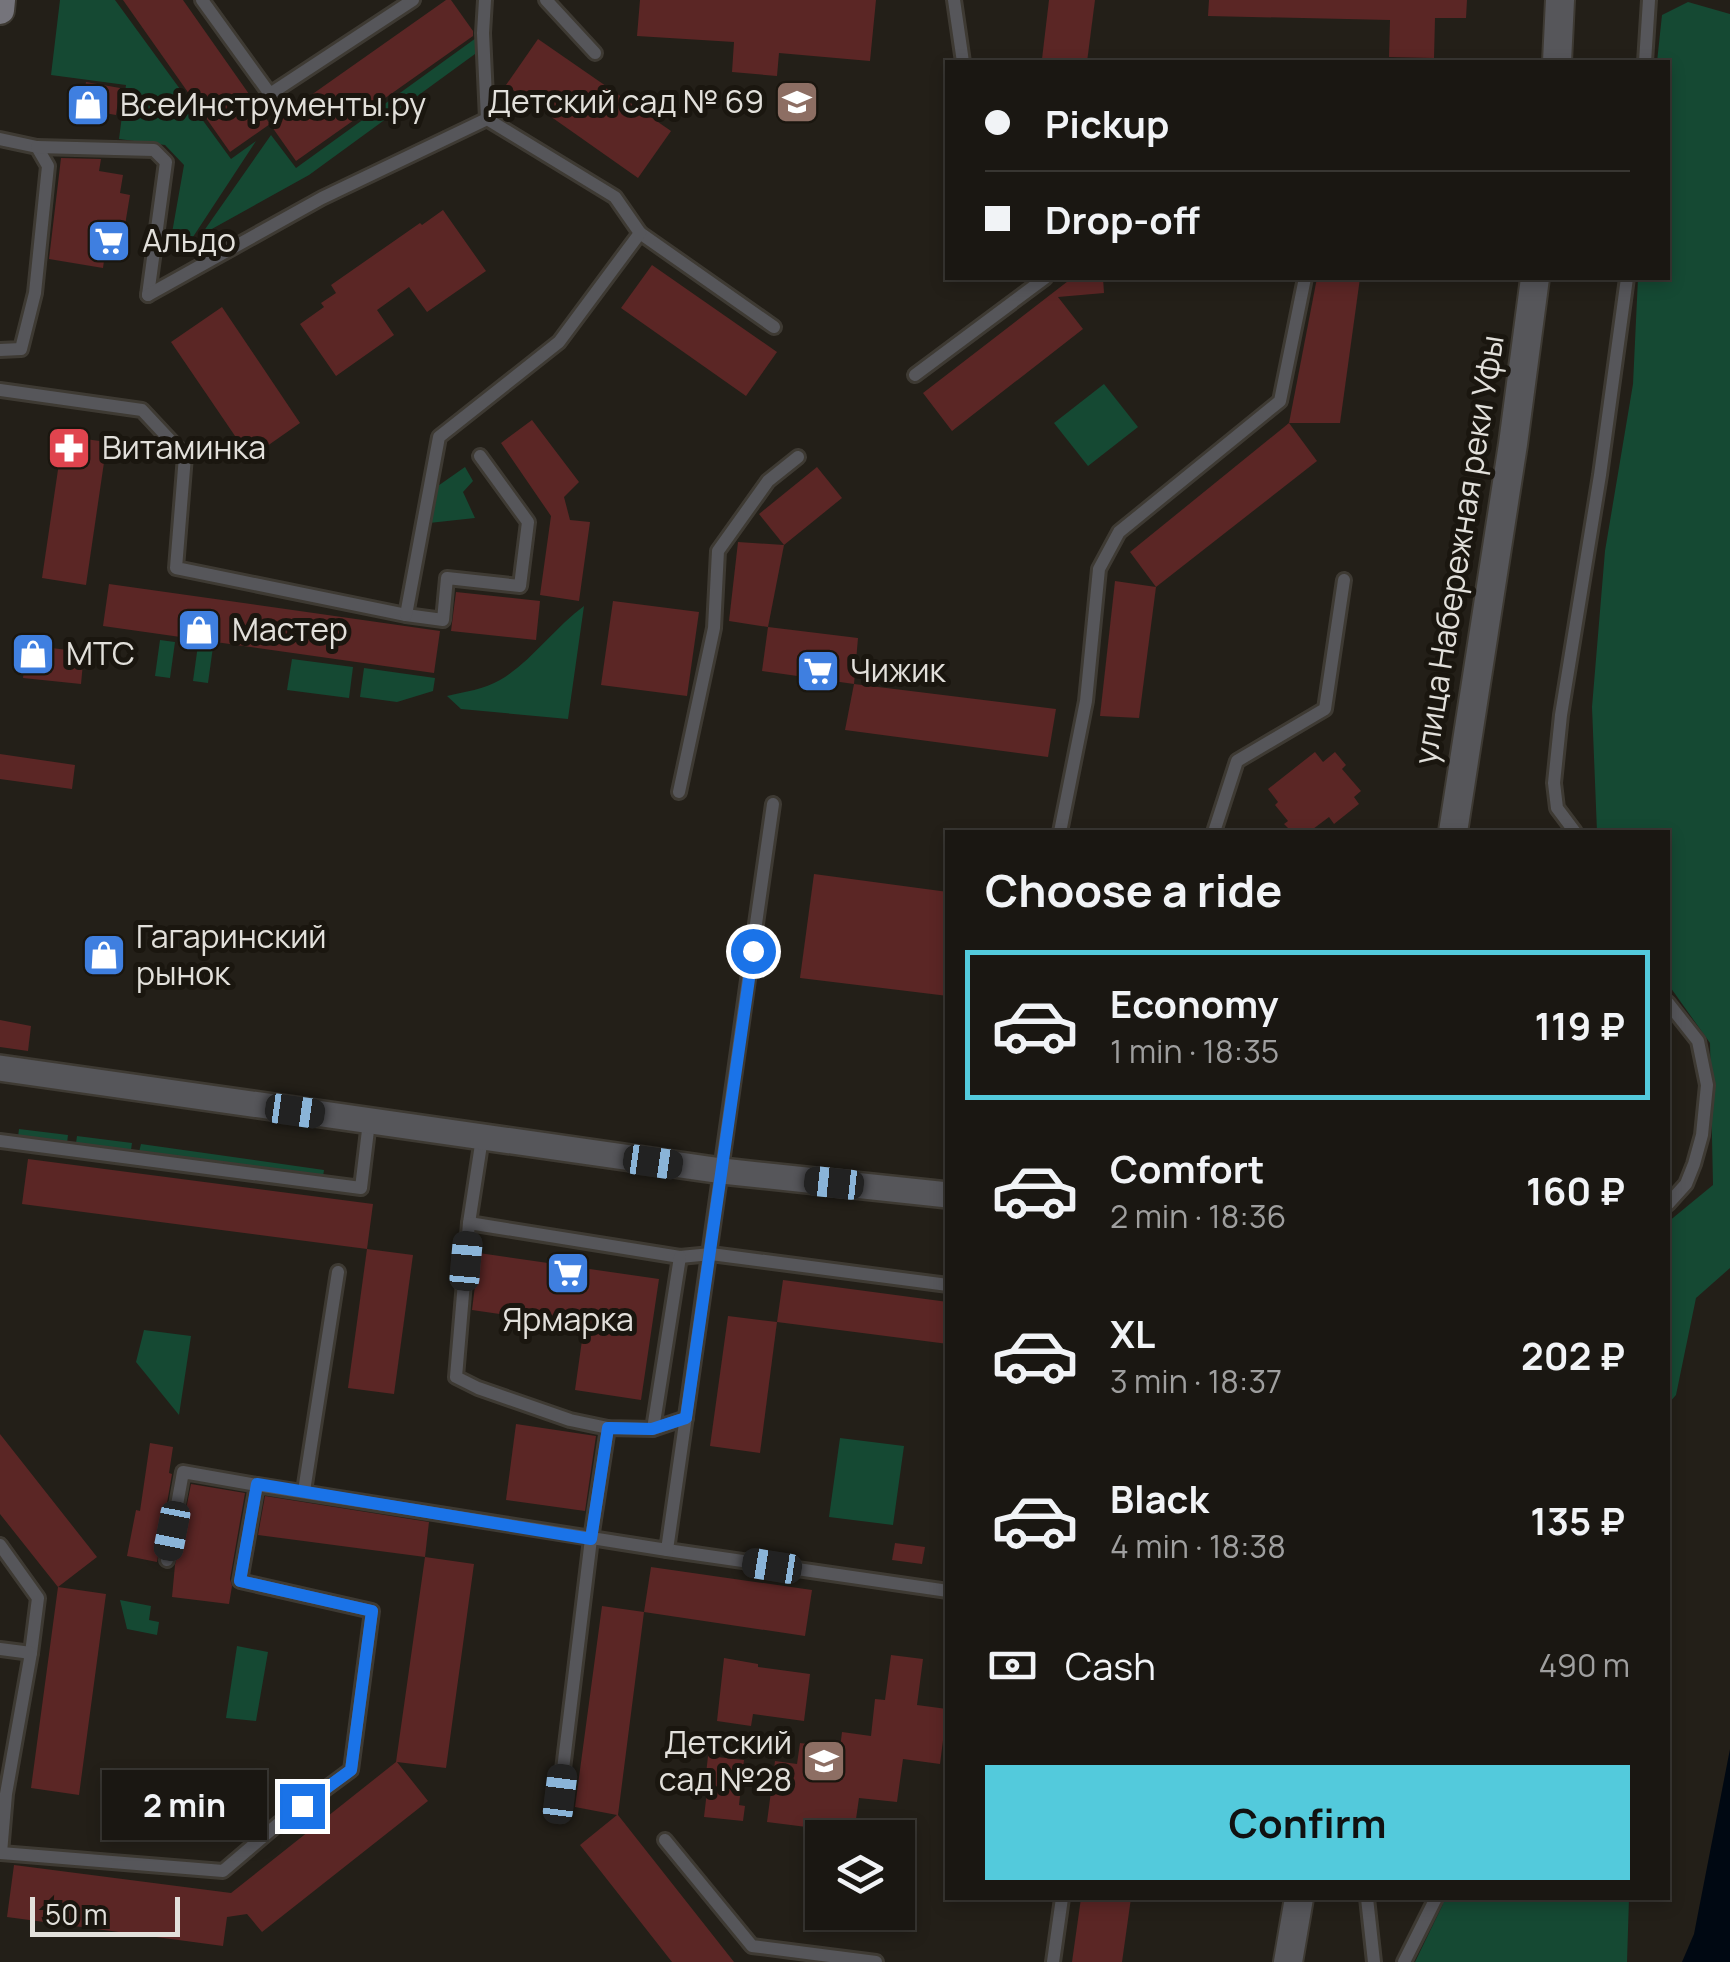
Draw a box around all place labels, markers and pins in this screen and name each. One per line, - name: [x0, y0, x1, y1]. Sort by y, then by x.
- place label: Детский сад № 69: [487, 79, 764, 123]
- school or university icon: Детский сад № 69: [774, 79, 820, 125]
- shop icon: ВсеИнструменты.ру: [65, 82, 111, 128]
- place label: ВсеИнструменты.ру: [120, 82, 426, 126]
- supermarket icon: Альдо: [86, 218, 132, 264]
- place label: Альдо: [142, 218, 236, 262]
- pharmacy icon: Витаминка: [46, 425, 92, 471]
- place label: Витаминка: [102, 425, 266, 469]
- shop icon: Мастер: [176, 607, 222, 653]
- place label: Мастер: [232, 607, 348, 651]
- shop icon: МТС: [10, 631, 56, 677]
- place label: МТС: [66, 631, 135, 675]
- supermarket icon: Чижик: [795, 648, 841, 694]
- place label: Чижик: [850, 648, 946, 692]
- place label: Гагаринский рынок: [136, 914, 327, 995]
- shop icon: Гагаринский рынок: [81, 932, 127, 978]
- supermarket icon: Ярмарка: [545, 1250, 591, 1296]
- place label: Ярмарка: [502, 1297, 634, 1341]
- place label: Детский сад №28: [659, 1720, 792, 1801]
- school or university icon: Детский сад №28: [801, 1738, 847, 1784]

